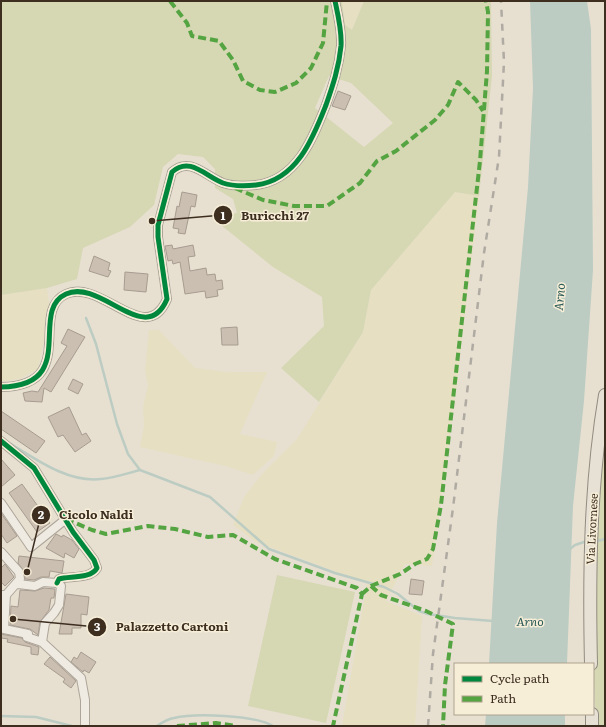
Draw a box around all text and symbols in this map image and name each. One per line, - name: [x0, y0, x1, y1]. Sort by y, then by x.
- callout: Buricchi 27: [213, 203, 317, 227]
- text: 1: [221, 206, 226, 224]
- text: Buricchi 27: [241, 206, 309, 224]
- water label: Arno: [549, 282, 569, 311]
- street label: Via Livornese: [581, 493, 601, 565]
- callout: Cicolo Naldi: [31, 503, 141, 527]
- text: 2: [38, 505, 45, 523]
- text: Cicolo Naldi: [59, 505, 134, 523]
- water label: Arno: [516, 612, 544, 630]
- callout: Palazzetto Cartoni: [87, 615, 236, 639]
- text: 3: [94, 617, 101, 635]
- text: Palazzetto Cartoni: [116, 617, 229, 635]
- legend: [454, 663, 594, 715]
- text: Cycle path: [490, 669, 550, 687]
- text: Path: [490, 689, 516, 707]

